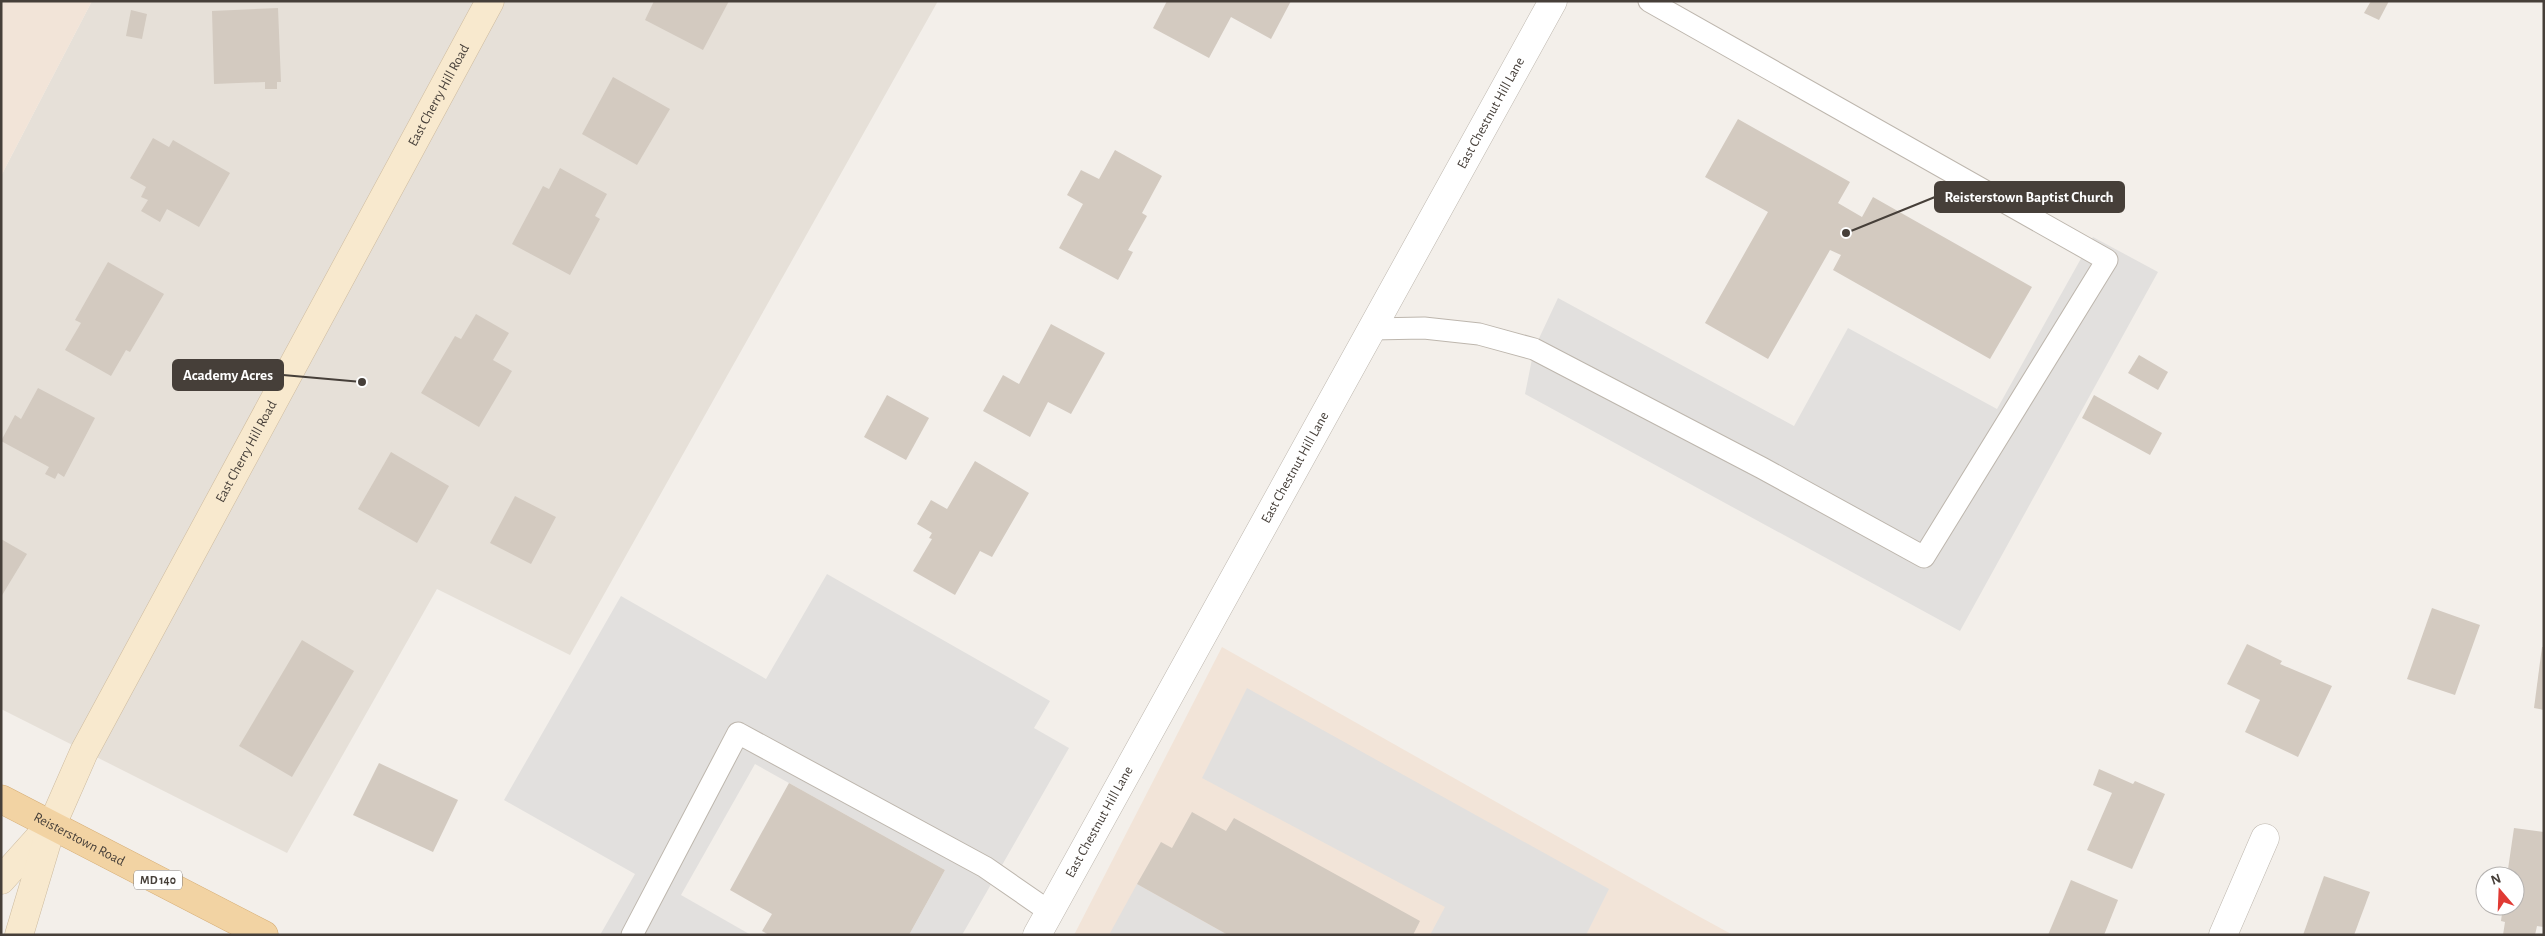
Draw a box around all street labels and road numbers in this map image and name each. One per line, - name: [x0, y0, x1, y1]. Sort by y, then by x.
- street label: East Cherry Hill Road: [406, 42, 472, 149]
- street label: East Chestnut Hill Lane: [1455, 55, 1527, 171]
- street label: East Cherry Hill Road: [213, 398, 280, 505]
- street label: East Chestnut Hill Lane: [1259, 410, 1332, 526]
- street label: East Chestnut Hill Lane: [1063, 764, 1136, 880]
- street label: Reisterstown Road: [31, 810, 127, 869]
- road number: MD 140: [134, 870, 182, 890]

